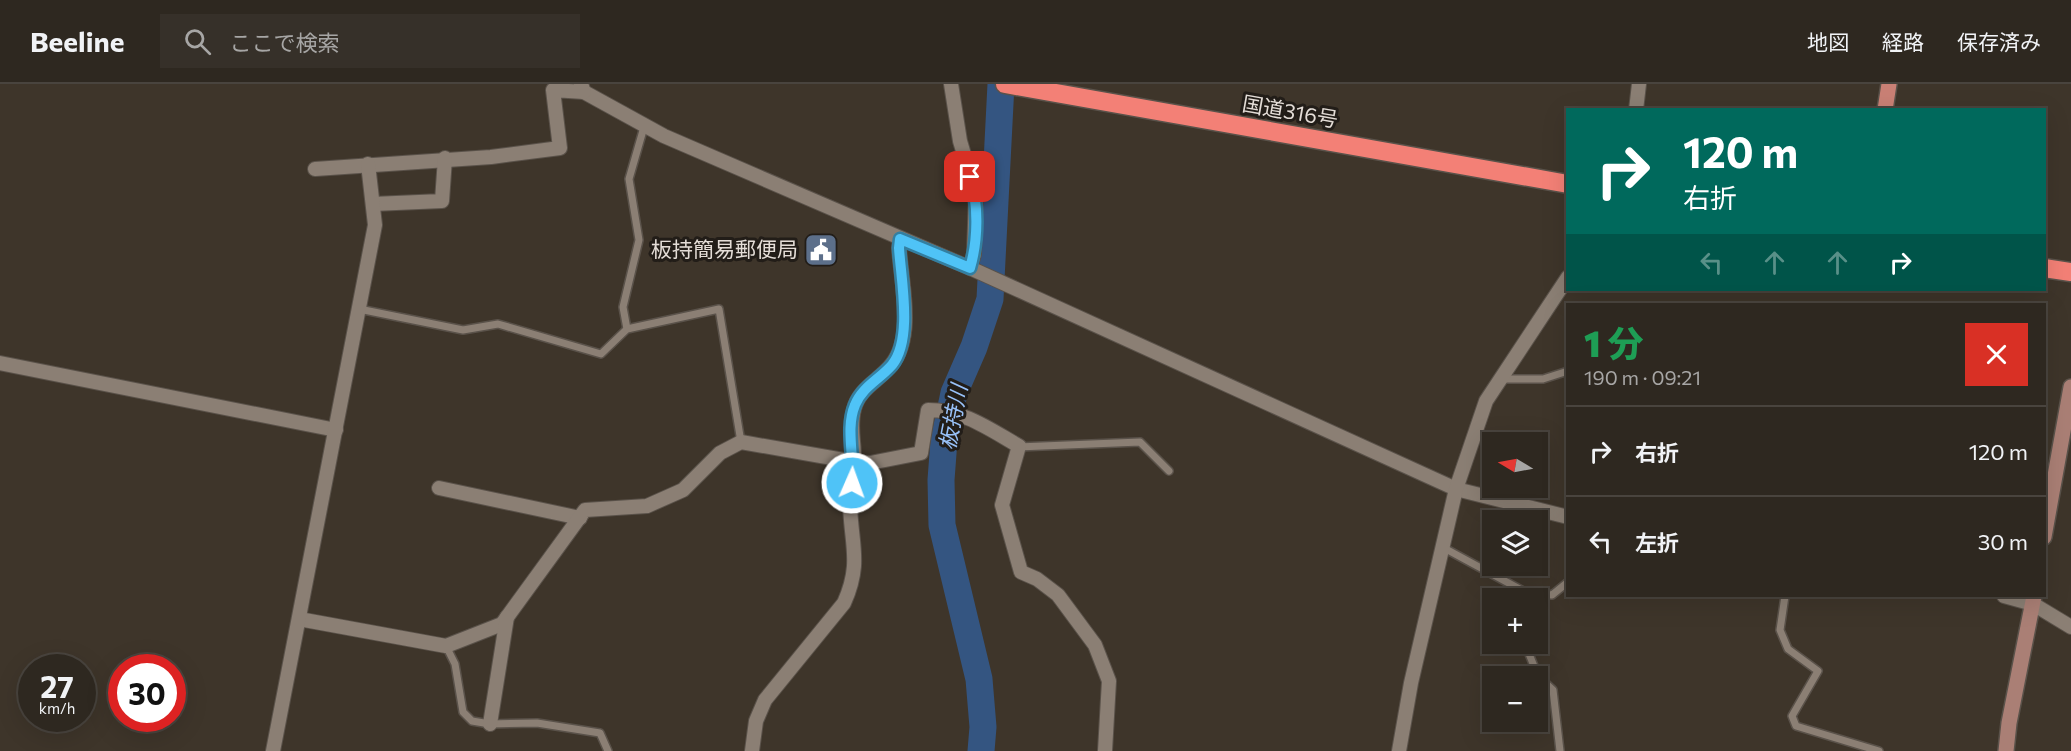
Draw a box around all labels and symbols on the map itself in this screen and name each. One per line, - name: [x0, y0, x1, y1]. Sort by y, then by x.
- street label: 国道316号: [1240, 90, 1340, 131]
- pin: [944, 151, 995, 202]
- public building icon: 板持簡易郵便局: [803, 232, 839, 268]
- place label: 板持簡易郵便局: [651, 236, 798, 261]
- water label: 板持川: [933, 380, 972, 452]
- north arrow: [1482, 432, 1548, 498]
- position arrow: [820, 451, 884, 515]
- speed limit sign: 30: [108, 654, 186, 732]

